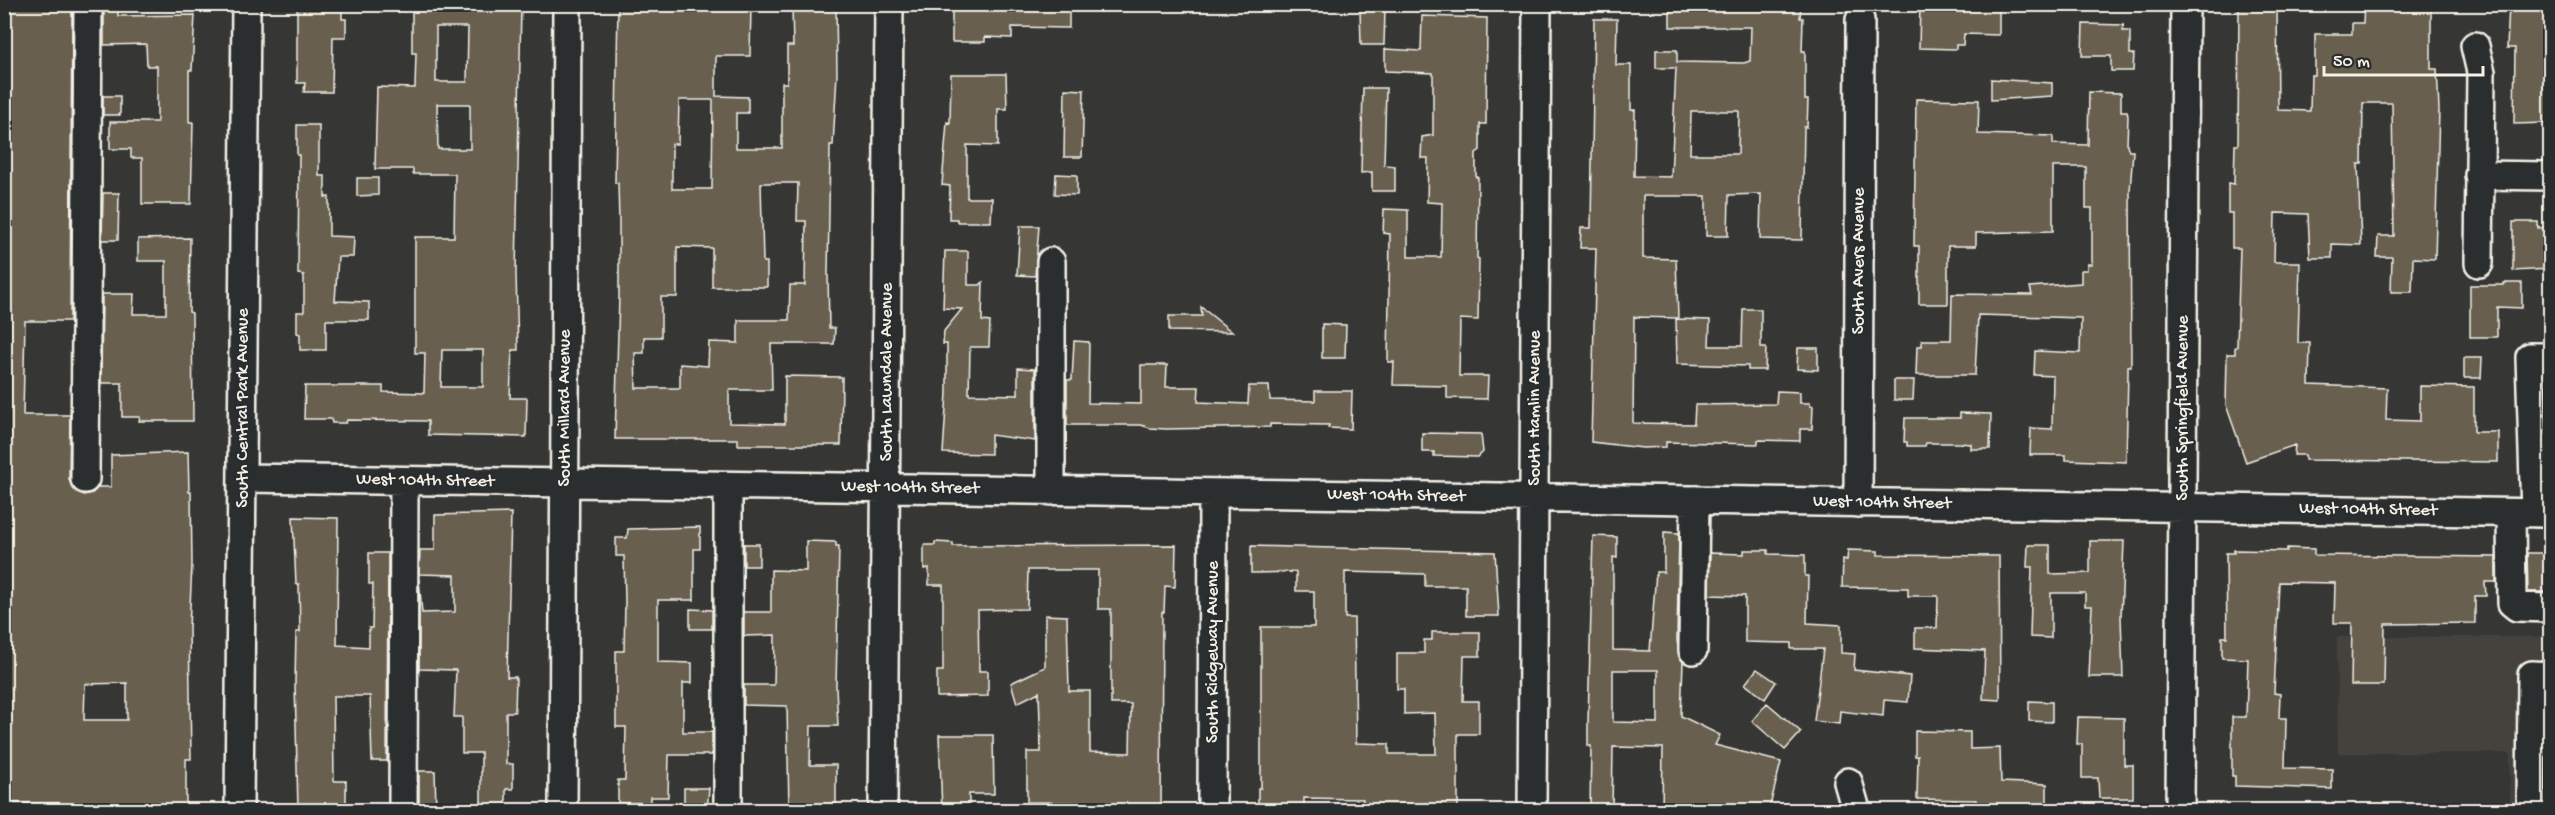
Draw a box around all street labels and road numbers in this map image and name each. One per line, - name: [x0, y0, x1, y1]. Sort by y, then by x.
- street label: South Avers Avenue: [1849, 187, 1870, 334]
- street label: South Lawndale Avenue: [877, 282, 898, 461]
- street label: South Central Park Avenue: [233, 307, 254, 508]
- street label: South Springfield Avenue: [2173, 315, 2194, 501]
- street label: South Millard Avenue: [555, 329, 576, 487]
- street label: South Hamlin Avenue: [1525, 330, 1546, 486]
- street label: West 104th Street: [356, 469, 496, 493]
- street label: West 104th Street: [841, 476, 981, 500]
- street label: West 104th Street: [1327, 484, 1467, 508]
- street label: West 104th Street: [1813, 491, 1953, 515]
- street label: West 104th Street: [2299, 498, 2439, 522]
- street label: South Ridgeway Avenue: [1203, 560, 1224, 743]

